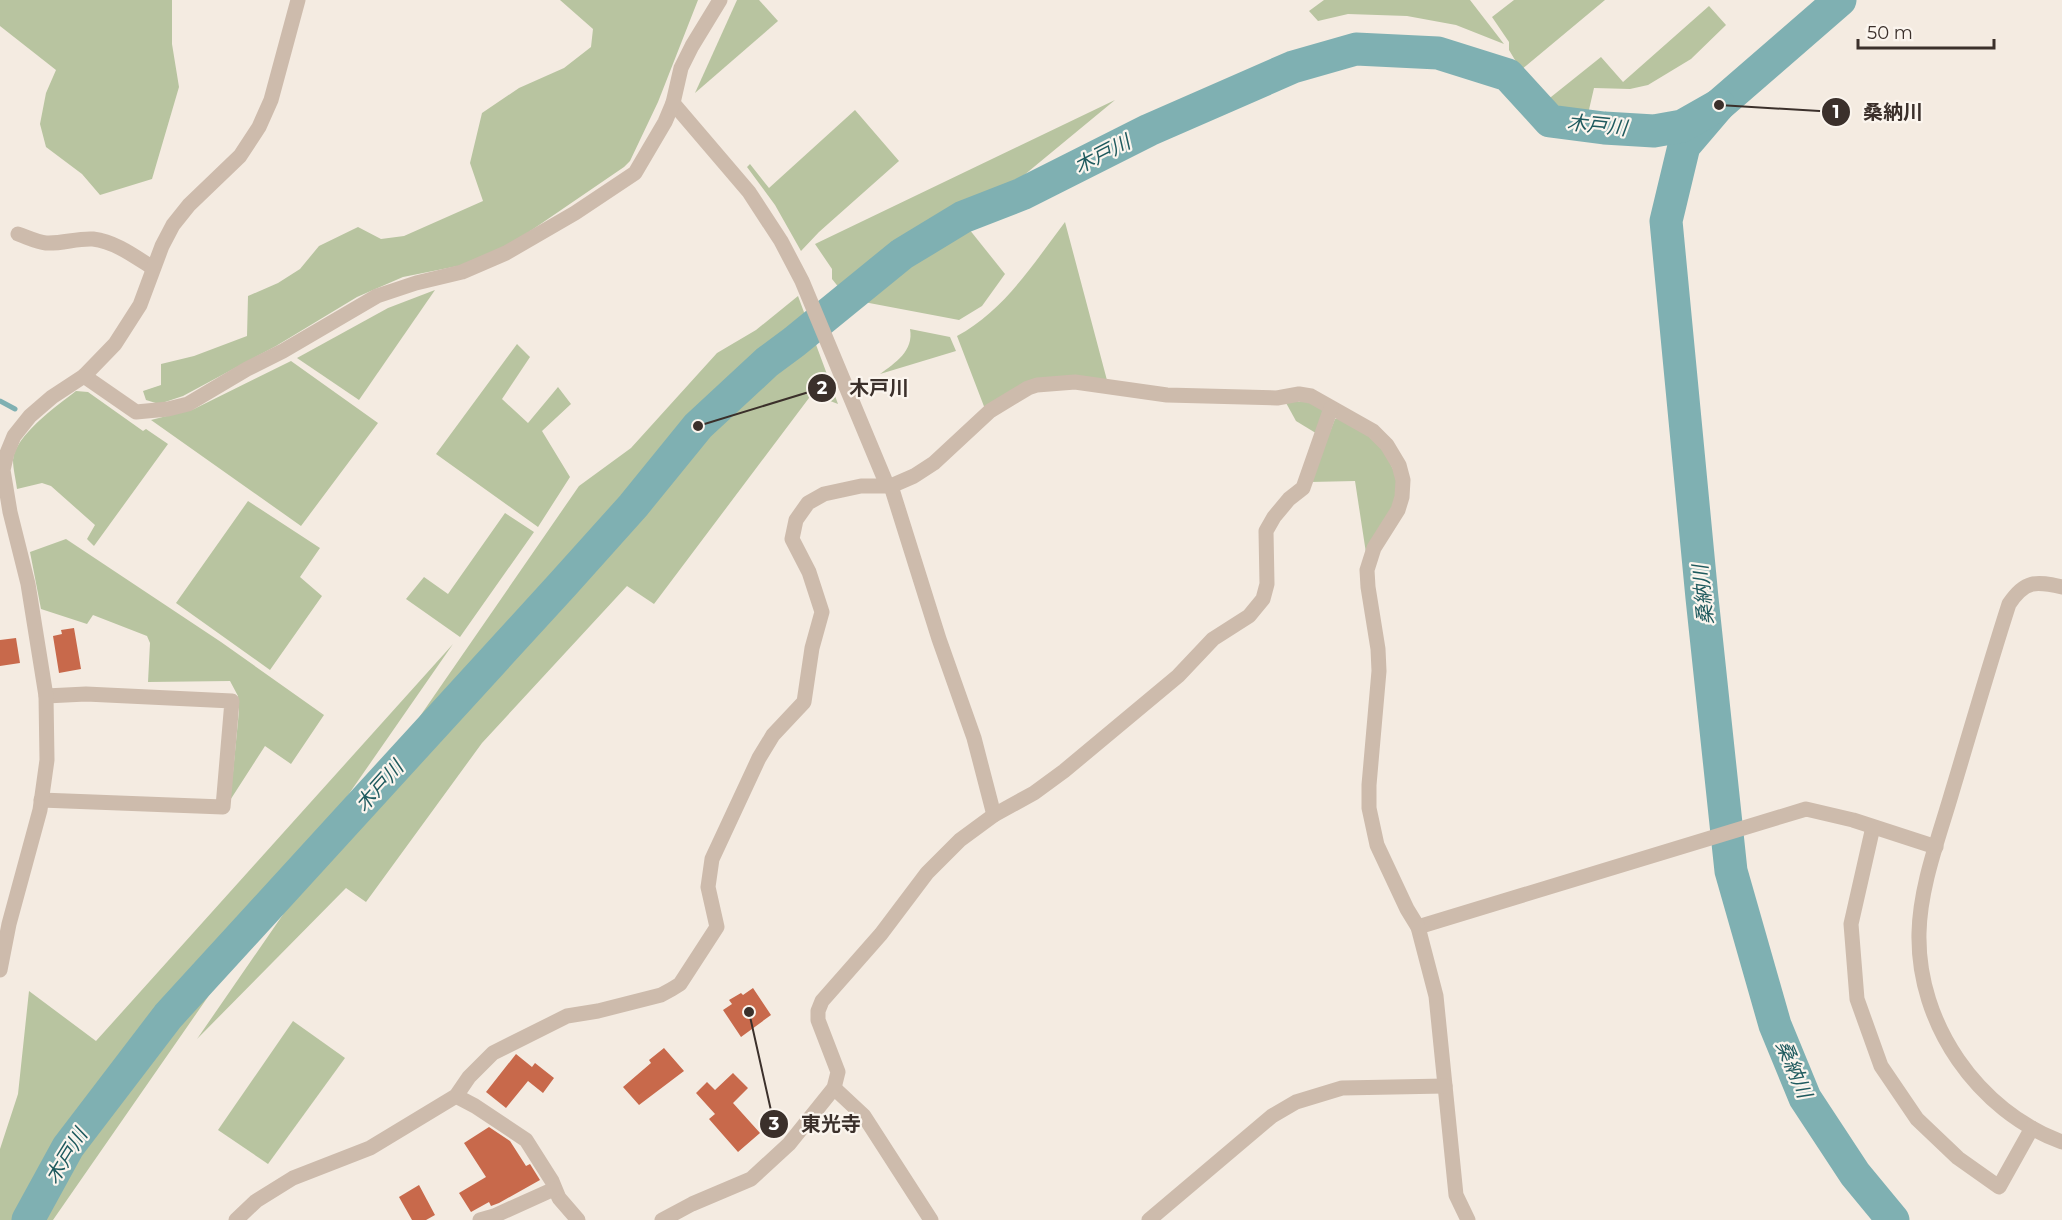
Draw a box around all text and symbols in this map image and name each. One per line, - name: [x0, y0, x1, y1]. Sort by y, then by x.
- scale bar: [1858, 12, 1994, 50]
- text: 50 m: [1867, 22, 1913, 44]
- callout: 桑納川: [1821, 93, 1935, 131]
- text: 桑納川: [1863, 100, 1923, 124]
- text: 1: [1832, 101, 1840, 123]
- water label: 木戸川: [1566, 110, 1630, 140]
- water label: 木戸川: [1070, 129, 1136, 178]
- callout: 木戸川: [807, 369, 921, 407]
- text: 木戸川: [849, 376, 909, 400]
- text: 2: [817, 377, 828, 399]
- water label: 桑納川: [1688, 562, 1718, 626]
- water label: 木戸川: [350, 754, 409, 816]
- water label: 桑納川: [1771, 1037, 1818, 1103]
- callout: 東光寺: [759, 1105, 873, 1143]
- text: 東光寺: [801, 1112, 861, 1136]
- text: 3: [768, 1113, 780, 1135]
- water label: 木戸川: [40, 1123, 93, 1188]

